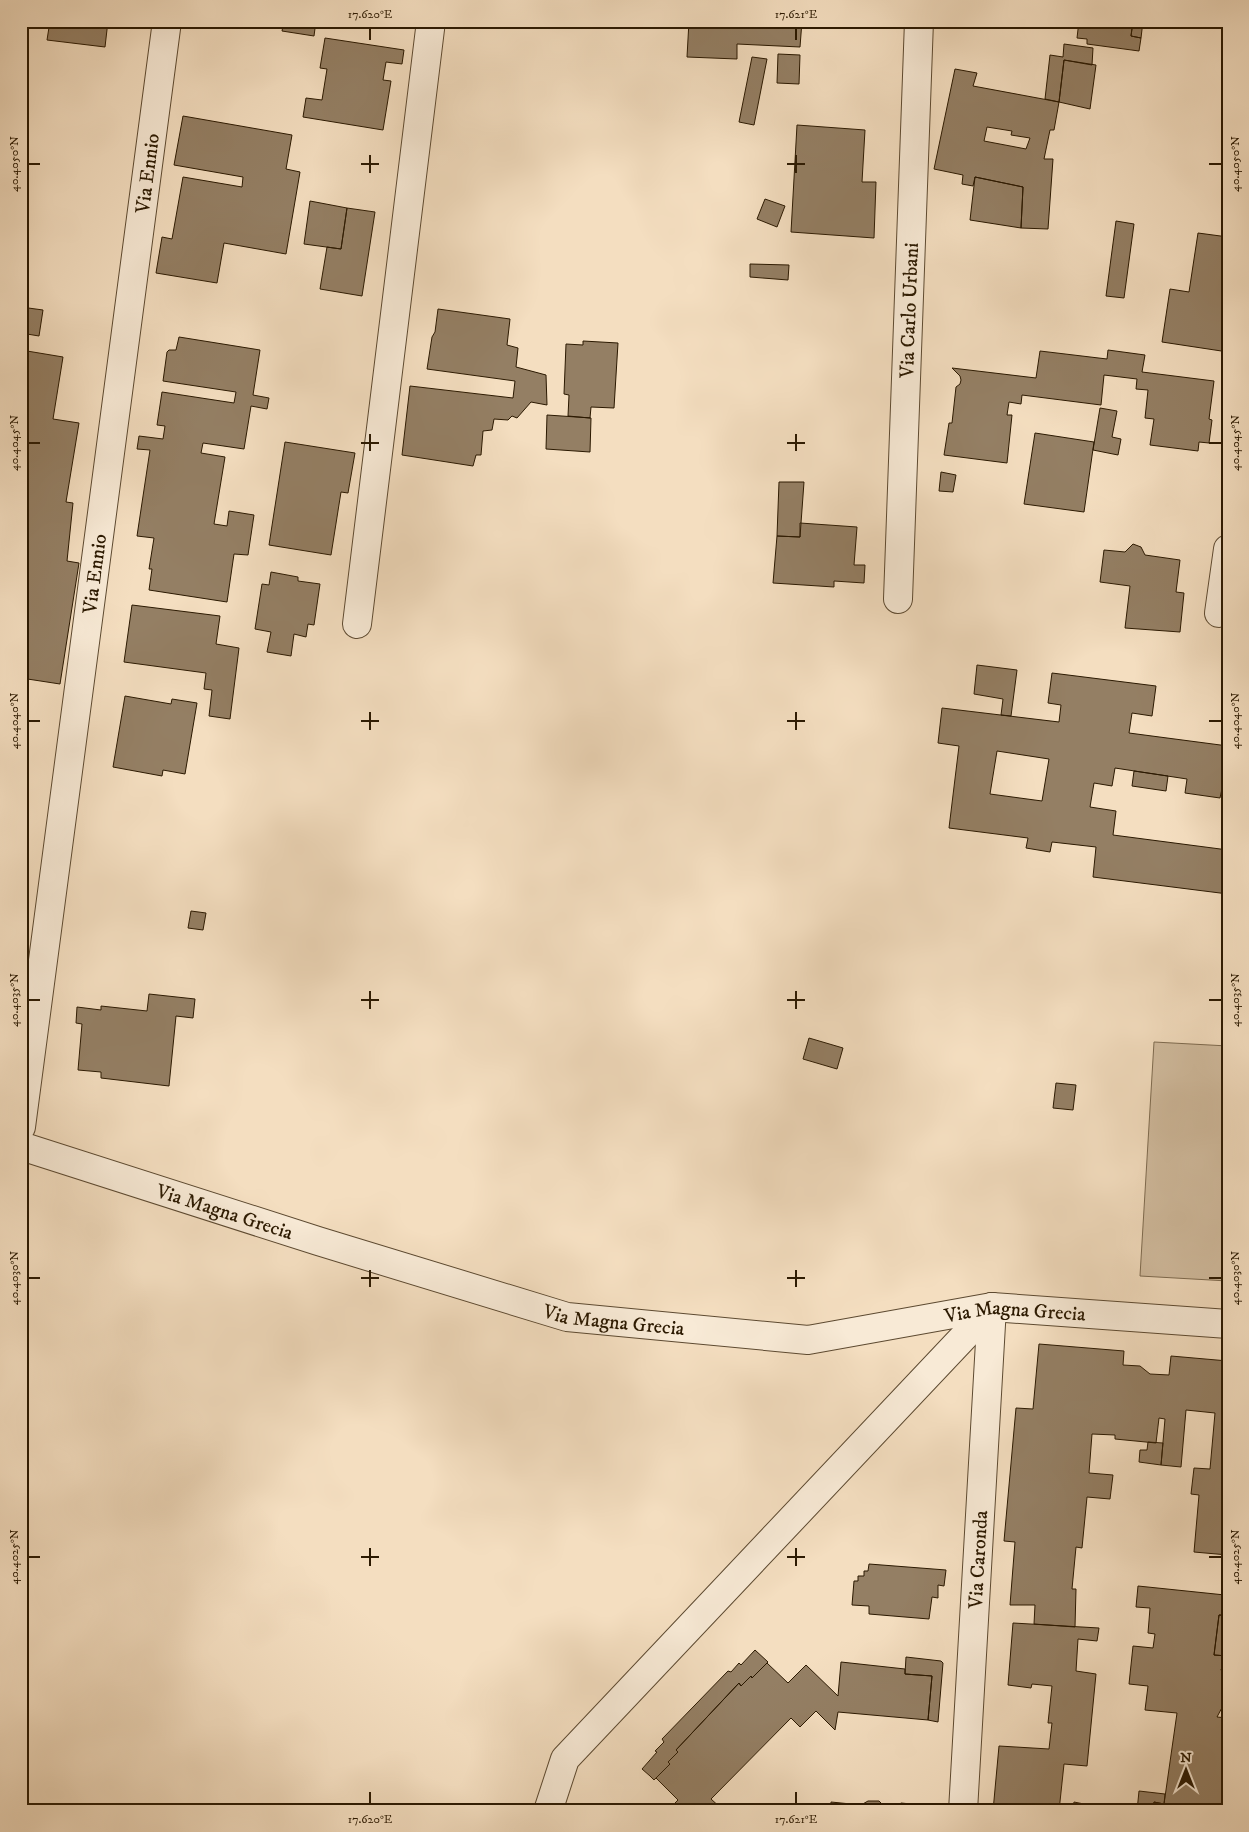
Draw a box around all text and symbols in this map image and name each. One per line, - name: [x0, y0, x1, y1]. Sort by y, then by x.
- text: 17.620°E: [348, 7, 393, 22]
- text: 17.621°E: [775, 7, 818, 22]
- street label: Via Ennio: [131, 132, 166, 216]
- text: 40.4050°N: [7, 136, 22, 192]
- text: 40.4050°N: [1228, 136, 1243, 192]
- street label: Via Carlo Urbani: [895, 242, 925, 379]
- text: 40.4045°N: [7, 415, 22, 471]
- text: 40.4045°N: [1228, 415, 1243, 471]
- street label: Via Ennio: [78, 532, 113, 616]
- text: 40.4040°N: [7, 692, 22, 749]
- text: 40.4040°N: [1228, 692, 1243, 749]
- text: 40.4035°N: [7, 973, 22, 1027]
- text: 40.4035°N: [1228, 973, 1243, 1027]
- street label: Via Magna Grecia: [152, 1179, 296, 1246]
- text: 40.4030°N: [7, 1251, 22, 1305]
- text: 40.4030°N: [1228, 1251, 1243, 1305]
- street label: Via Magna Grecia: [942, 1296, 1087, 1329]
- street label: Via Magna Grecia: [539, 1299, 686, 1342]
- street label: Via Caronda: [964, 1509, 994, 1610]
- text: 40.4025°N: [7, 1529, 22, 1585]
- text: 40.4025°N: [1228, 1529, 1243, 1585]
- north arrow: [1162, 1744, 1212, 1794]
- text: N: [1180, 1749, 1192, 1767]
- text: 17.620°E: [348, 1812, 393, 1827]
- text: 17.621°E: [775, 1812, 818, 1827]

